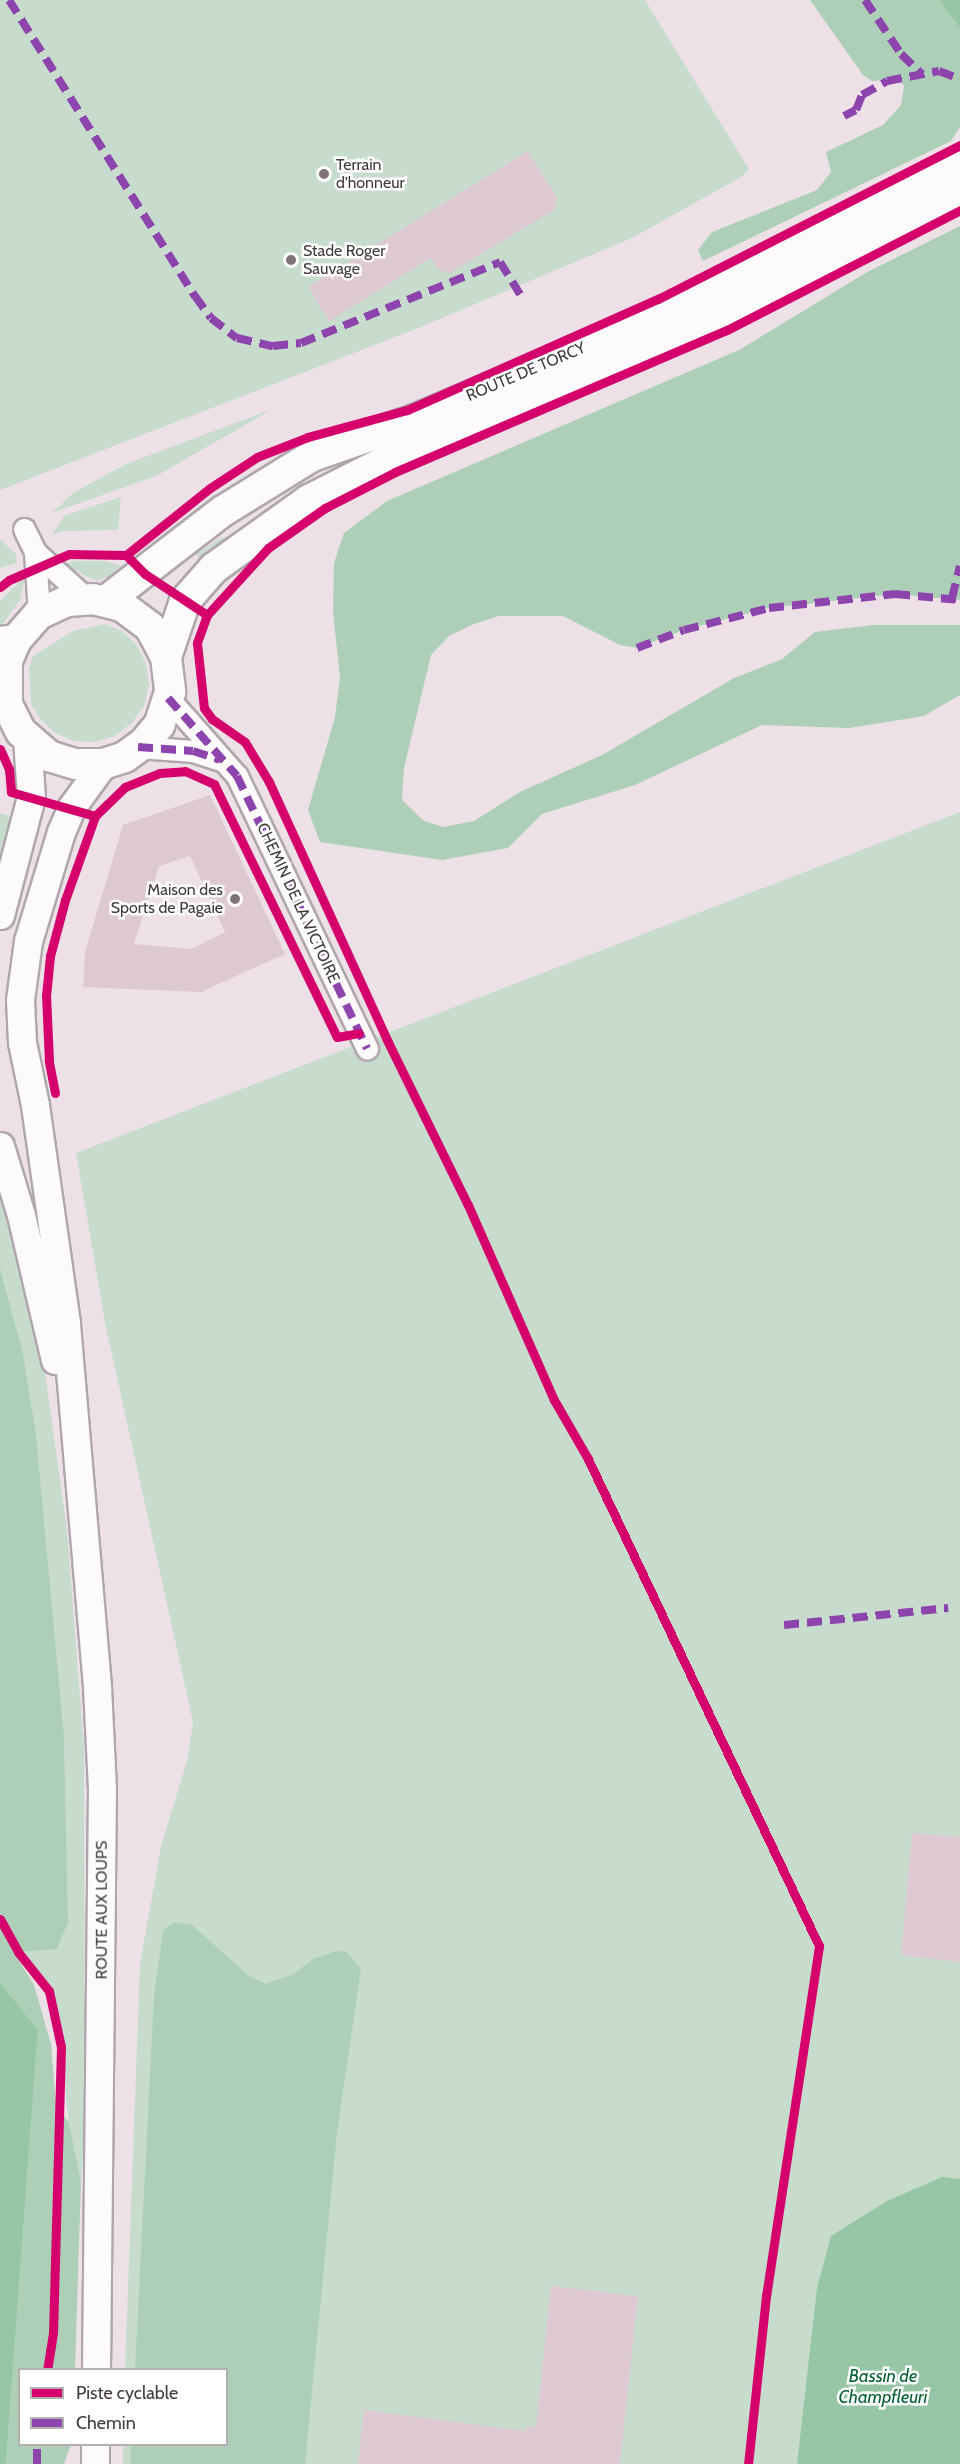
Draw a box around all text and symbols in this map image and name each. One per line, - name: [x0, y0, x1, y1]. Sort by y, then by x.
- place label: Terrain d'honneur: [336, 155, 405, 193]
- marker: Terrain d'honneur: [317, 167, 331, 181]
- place label: Stade Roger Sauvage: [303, 241, 385, 279]
- marker: Stade Roger Sauvage: [284, 253, 298, 267]
- street label: ROUTE DE TORCY: [463, 338, 589, 406]
- street label: CHEMIN DE LA VICTOIRE: [252, 820, 344, 986]
- place label: Maison des Sports de Pagaie: [111, 880, 223, 918]
- marker: Maison des Sports de Pagaie: [228, 892, 242, 906]
- street label: ROUTE AUX LOUPS: [92, 1841, 112, 1979]
- water label: Bassin de Champfleuri: [839, 2366, 927, 2408]
- legend: [18, 2368, 228, 2446]
- text: Piste cyclable: [76, 2382, 178, 2404]
- text: Chemin: [76, 2412, 136, 2434]

